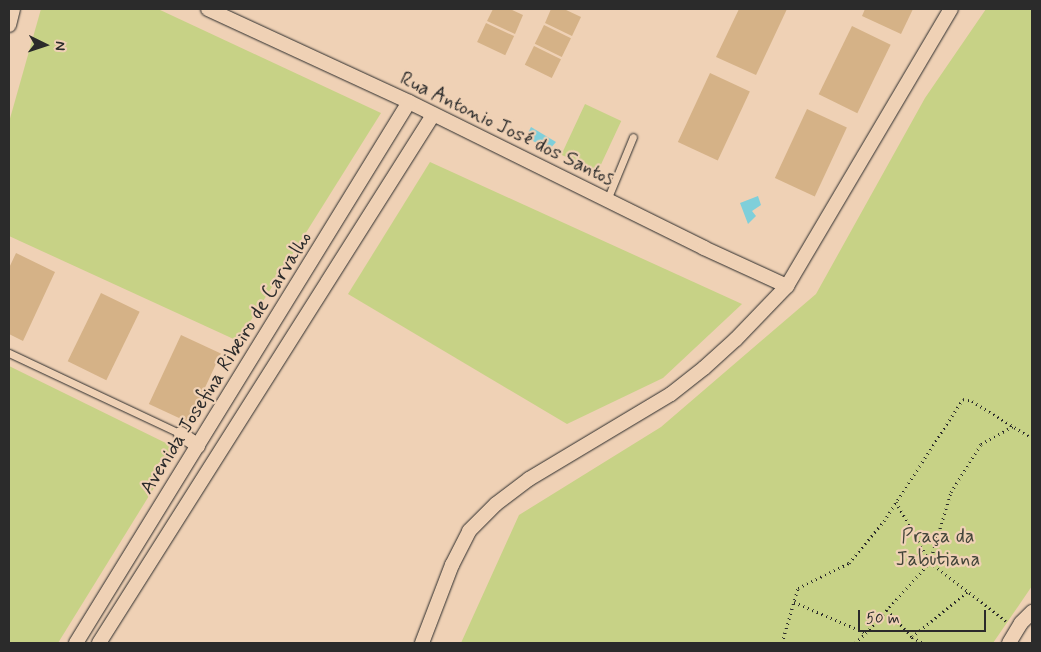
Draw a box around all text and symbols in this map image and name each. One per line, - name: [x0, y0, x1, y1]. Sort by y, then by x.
- north arrow: [20, 20, 70, 70]
- text: N: [51, 41, 69, 51]
- street label: Rua Antonio José dos Santos: [394, 66, 620, 192]
- street label: Avenida Josefina Ribeiro de Carvalho: [135, 228, 317, 498]
- park label: Praça da Jabutiana: [896, 525, 980, 572]
- scale bar: [861, 600, 988, 632]
- text: 50 m: [866, 609, 900, 629]

